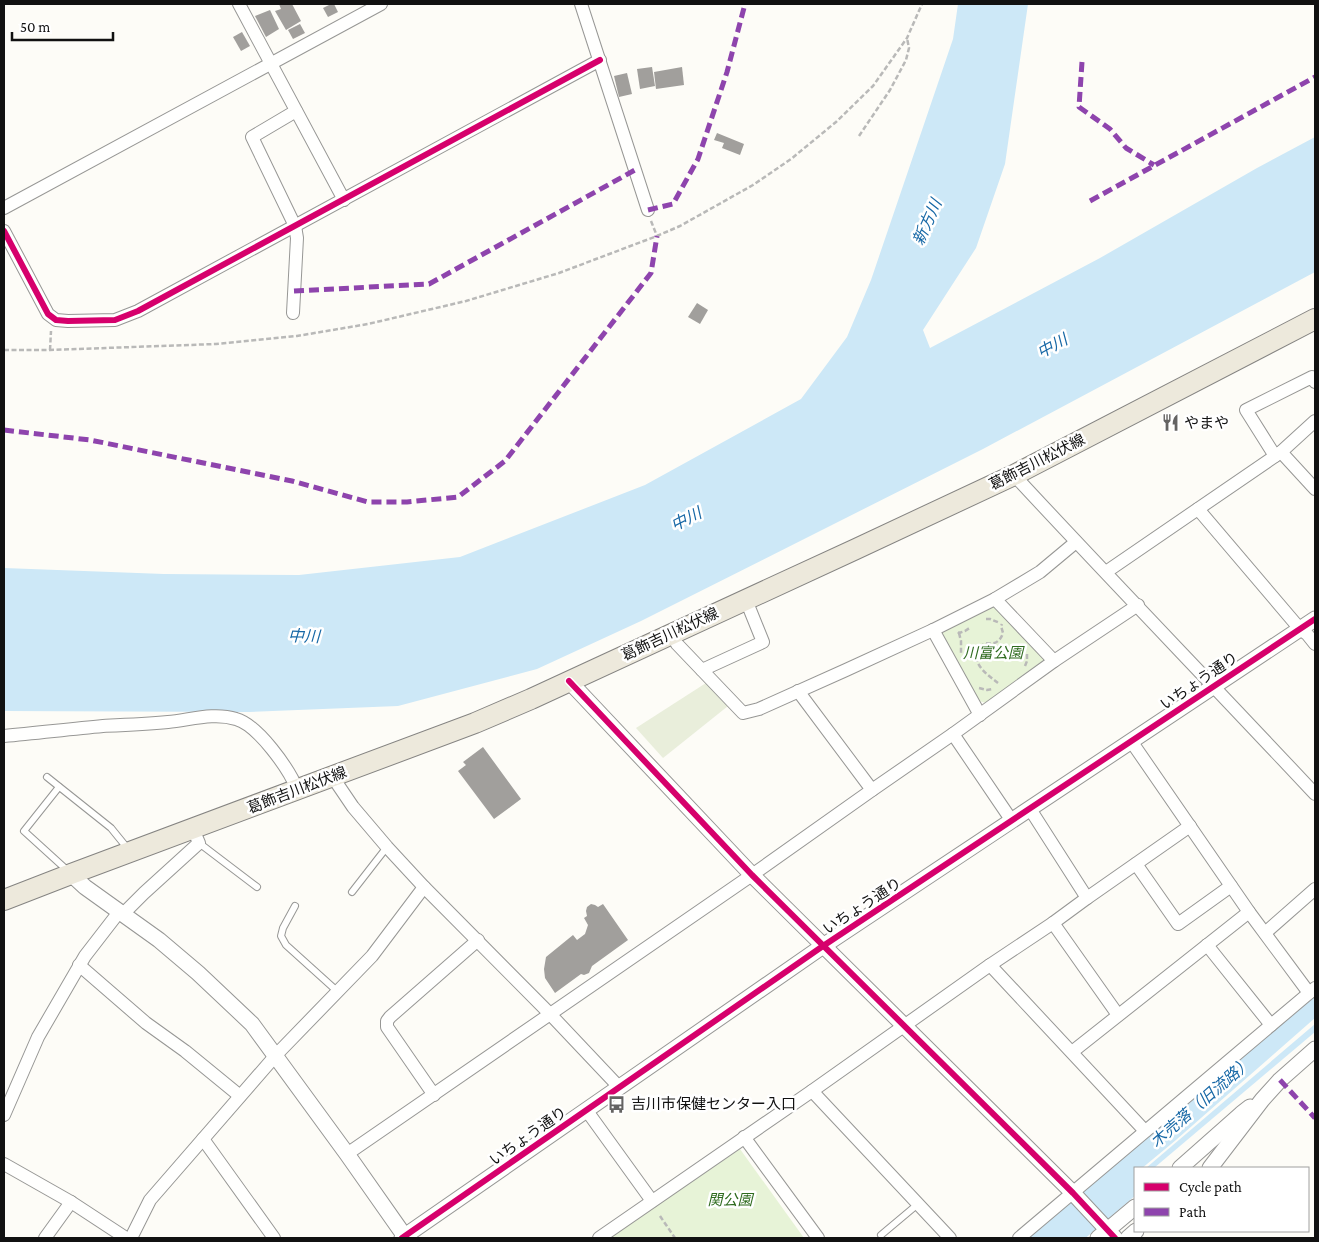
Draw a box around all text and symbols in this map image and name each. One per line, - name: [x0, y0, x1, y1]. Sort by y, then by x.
- scale bar: [12, 10, 114, 42]
- text: 50 m: [20, 19, 50, 35]
- water label: 新方川: [909, 195, 945, 247]
- water label: 中川: [1034, 330, 1072, 361]
- restaurant icon: やまや: [1160, 413, 1180, 433]
- place label: やまや: [1184, 415, 1229, 431]
- street label: 葛飾吉川松伏線: [986, 430, 1087, 493]
- water label: 中川: [668, 503, 706, 534]
- street label: 葛飾吉川松伏線: [619, 604, 721, 663]
- water label: 中川: [288, 627, 322, 645]
- park label: 川富公園: [963, 645, 1025, 661]
- street label: いちょう通り: [1157, 649, 1241, 713]
- street label: 葛飾吉川松伏線: [245, 763, 349, 816]
- street label: いちょう通り: [820, 875, 904, 937]
- water label: 木売落（旧流路）: [1147, 1054, 1255, 1150]
- bus stop icon: 吉川市保健センター入口: [607, 1094, 627, 1114]
- place label: 吉川市保健センター入口: [631, 1096, 796, 1112]
- street label: いちょう通り: [487, 1104, 569, 1168]
- legend: [1134, 1167, 1309, 1232]
- text: Cycle path: [1179, 1179, 1242, 1196]
- park label: 関公園: [707, 1192, 754, 1208]
- text: Path: [1179, 1204, 1206, 1220]

